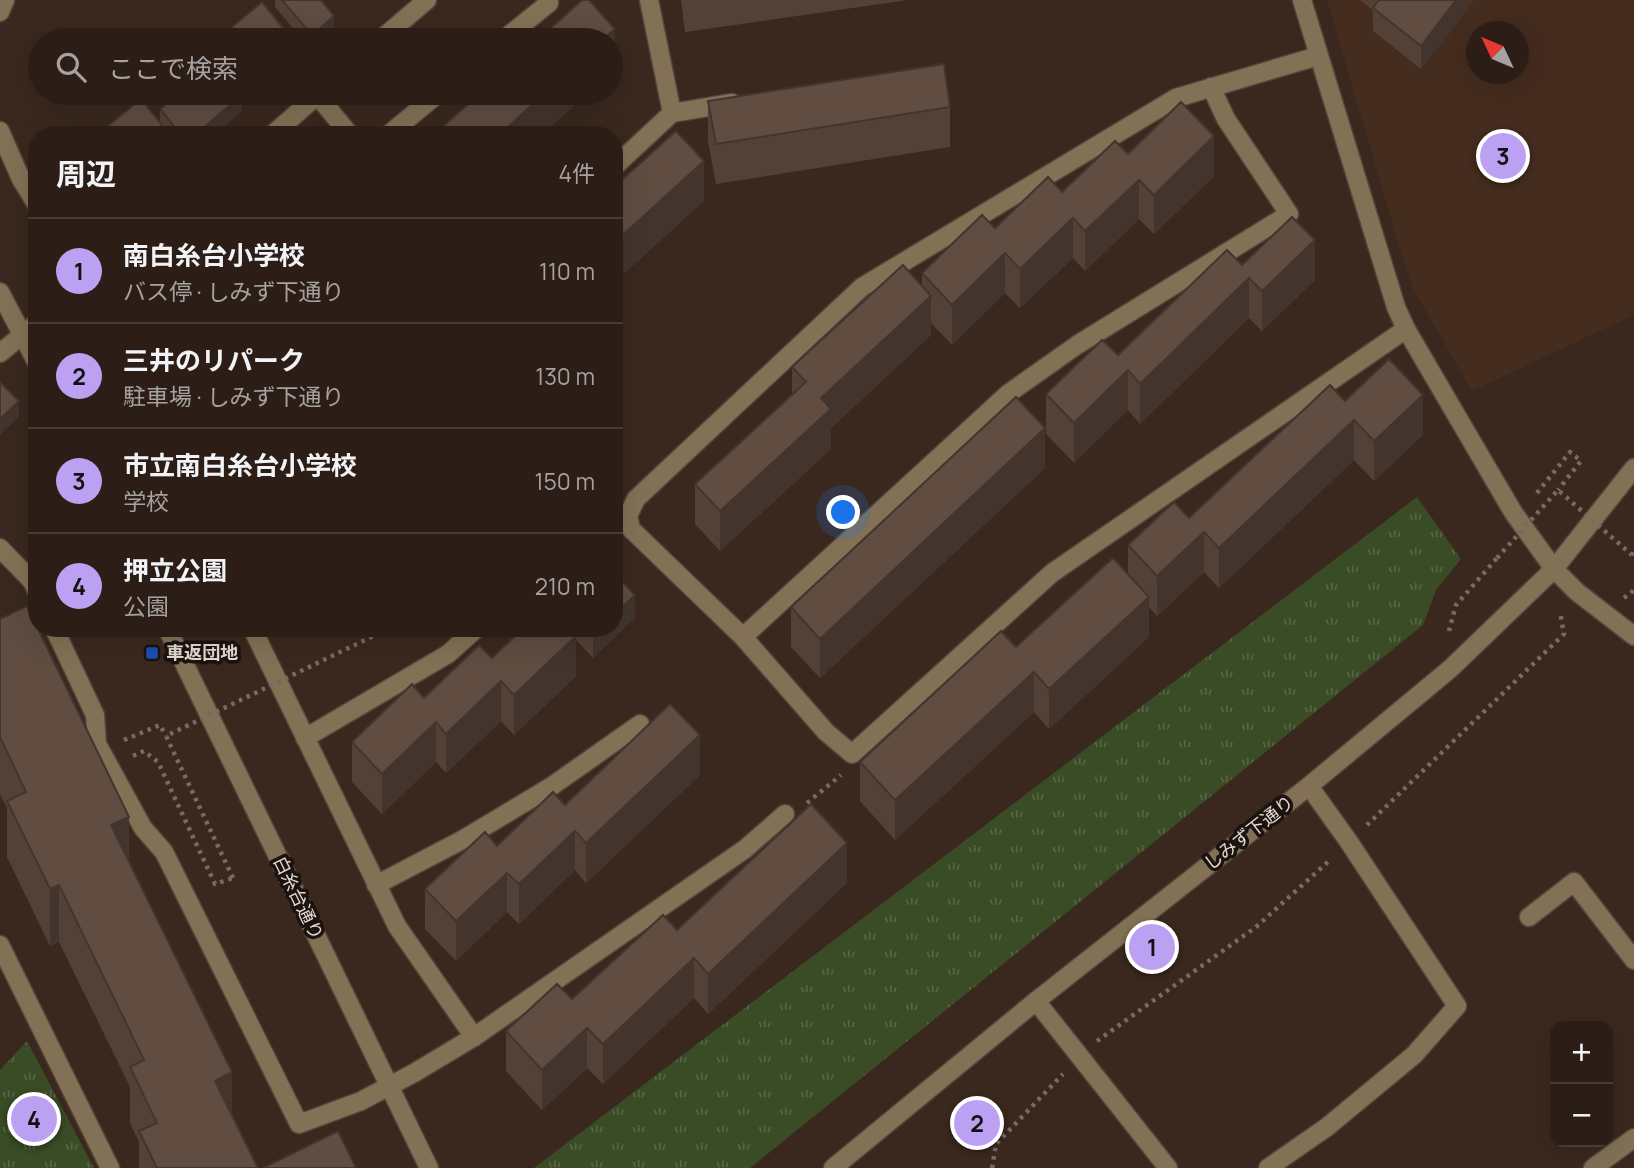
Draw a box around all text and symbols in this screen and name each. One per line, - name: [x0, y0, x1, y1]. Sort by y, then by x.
- north arrow: [1466, 21, 1529, 84]
- search box: [28, 28, 623, 105]
- icon: search: [52, 48, 90, 86]
- text: ここで検索: [108, 50, 238, 86]
- pin: 3: [1480, 130, 1526, 182]
- text: 周辺: [56, 153, 116, 194]
- text: 4件: [558, 157, 595, 189]
- text: 南白糸台小学校: [123, 237, 305, 273]
- text: 1: [74, 255, 84, 287]
- text: 110 m: [539, 255, 595, 287]
- text: バス停 · しみず下通り: [123, 275, 344, 307]
- text: 三井のリパーク: [123, 342, 305, 378]
- text: 2: [72, 360, 86, 392]
- text: 130 m: [535, 360, 595, 392]
- text: 駐車場 · しみず下通り: [123, 380, 344, 412]
- text: 市立南白糸台小学校: [123, 447, 357, 483]
- text: 3: [72, 465, 86, 497]
- text: 150 m: [535, 465, 595, 497]
- text: 学校: [123, 485, 169, 517]
- your location: [826, 495, 860, 529]
- text: 押立公園: [123, 552, 227, 588]
- text: 4: [72, 570, 86, 602]
- text: 210 m: [535, 570, 595, 602]
- text: 公園: [123, 590, 169, 622]
- place label: 車返団地: [166, 640, 238, 664]
- marker: 車返団地: [144, 645, 160, 661]
- street label: しみず下通り: [1198, 790, 1298, 875]
- street label: 白糸台通り: [268, 852, 329, 943]
- pin: 1: [1129, 921, 1175, 973]
- map controls: [1550, 1021, 1613, 1147]
- button: +: [1550, 1021, 1613, 1084]
- button: −: [1550, 1084, 1613, 1147]
- pin: 4: [11, 1093, 57, 1145]
- pin: 2: [954, 1097, 1000, 1149]

